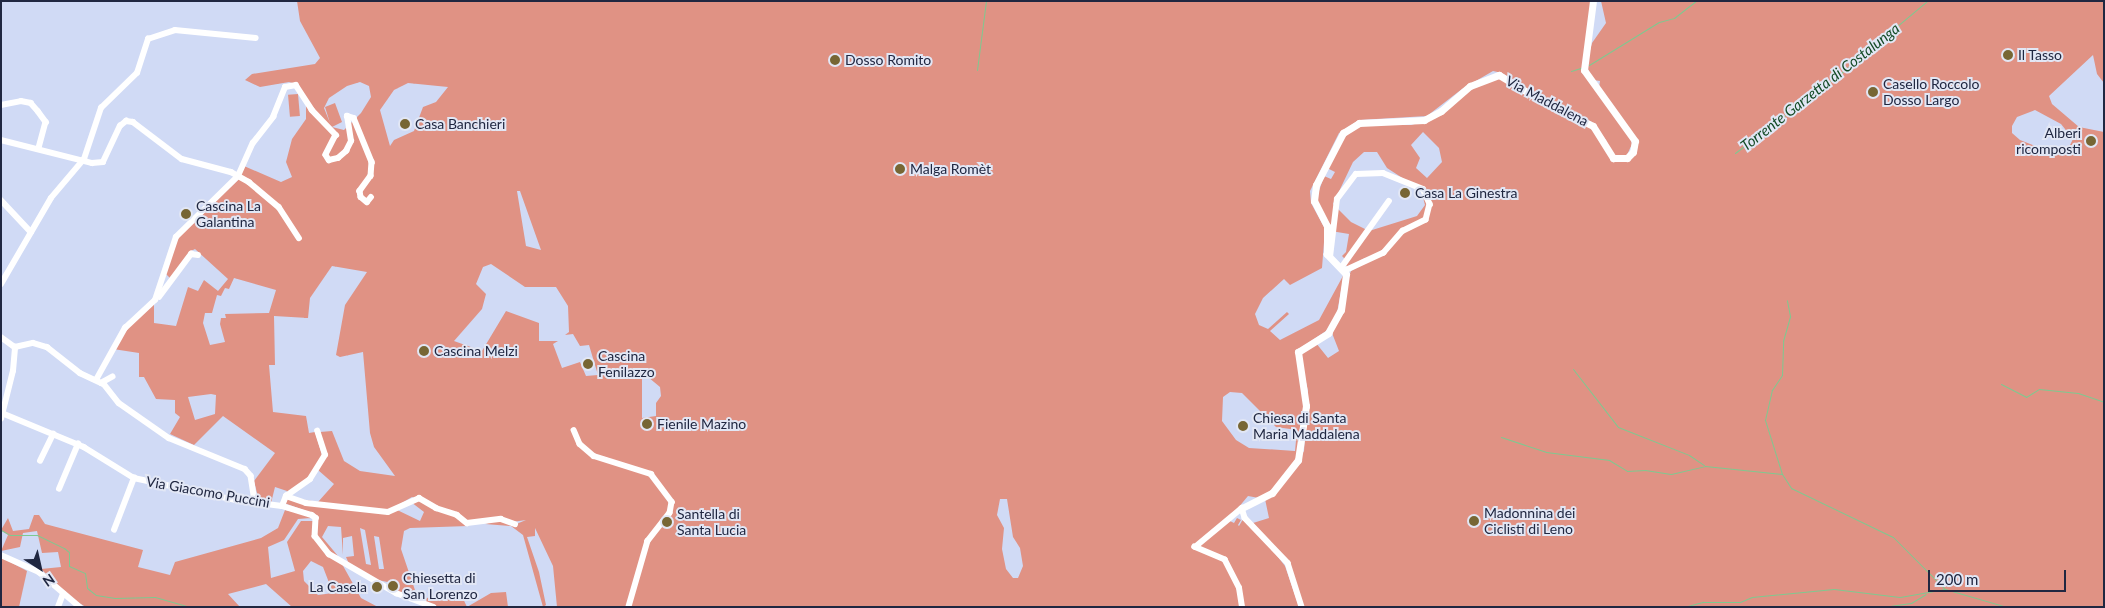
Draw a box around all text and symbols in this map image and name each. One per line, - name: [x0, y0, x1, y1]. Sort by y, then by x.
- water label: Torrente Garzetta di Costalunga: [1737, 19, 1903, 155]
- place label: Il Tasso: [2018, 47, 2062, 63]
- marker: Il Tasso: [2002, 49, 2014, 61]
- place label: Dosso Romito: [845, 52, 931, 68]
- marker: Dosso Romito: [829, 54, 841, 66]
- street label: Via Maddalena: [1503, 72, 1591, 130]
- place label: Casello Roccolo Dosso Largo: [1883, 76, 1979, 108]
- marker: Casello Roccolo Dosso Largo: [1867, 86, 1879, 98]
- place label: Casa Banchieri: [415, 116, 505, 132]
- marker: Casa Banchieri: [399, 118, 411, 130]
- place label: Alberi ricomposti: [2016, 125, 2081, 158]
- marker: Alberi ricomposti: [2085, 135, 2097, 147]
- place label: Malga Romèt: [910, 161, 991, 177]
- marker: Malga Romèt: [894, 163, 906, 175]
- place label: Casa La Ginestra: [1415, 185, 1517, 201]
- marker: Casa La Ginestra: [1399, 187, 1411, 199]
- place label: Cascina La Galantina: [196, 198, 261, 230]
- marker: Cascina La Galantina: [180, 208, 192, 220]
- place label: Cascina Melzi: [434, 343, 518, 359]
- marker: Cascina Melzi: [418, 345, 430, 357]
- place label: Cascina Fenilazzo: [598, 348, 655, 381]
- marker: Cascina Fenilazzo: [582, 358, 594, 370]
- place label: Chiesa di Santa Maria Maddalena: [1253, 410, 1360, 442]
- place label: Fienile Mazino: [657, 416, 746, 432]
- marker: Fienile Mazino: [641, 418, 653, 430]
- marker: Chiesa di Santa Maria Maddalena: [1237, 420, 1249, 432]
- street label: Via Giacomo Puccini: [145, 473, 271, 511]
- place label: Madonnina dei Ciclisti di Leno: [1484, 505, 1575, 538]
- place label: Santella di Santa Lucia: [677, 506, 746, 538]
- marker: Madonnina dei Ciclisti di Leno: [1468, 515, 1480, 527]
- marker: Santella di Santa Lucia: [661, 516, 673, 528]
- north arrow: [15, 543, 65, 593]
- scale bar: [1930, 560, 2068, 592]
- place label: Chiesetta di San Lorenzo: [403, 570, 478, 602]
- text: 200 m: [1936, 570, 1978, 588]
- text: N: [40, 571, 58, 591]
- place label: La Casela: [309, 579, 367, 595]
- marker: Chiesetta di San Lorenzo: [387, 580, 399, 592]
- marker: La Casela: [371, 581, 383, 593]

